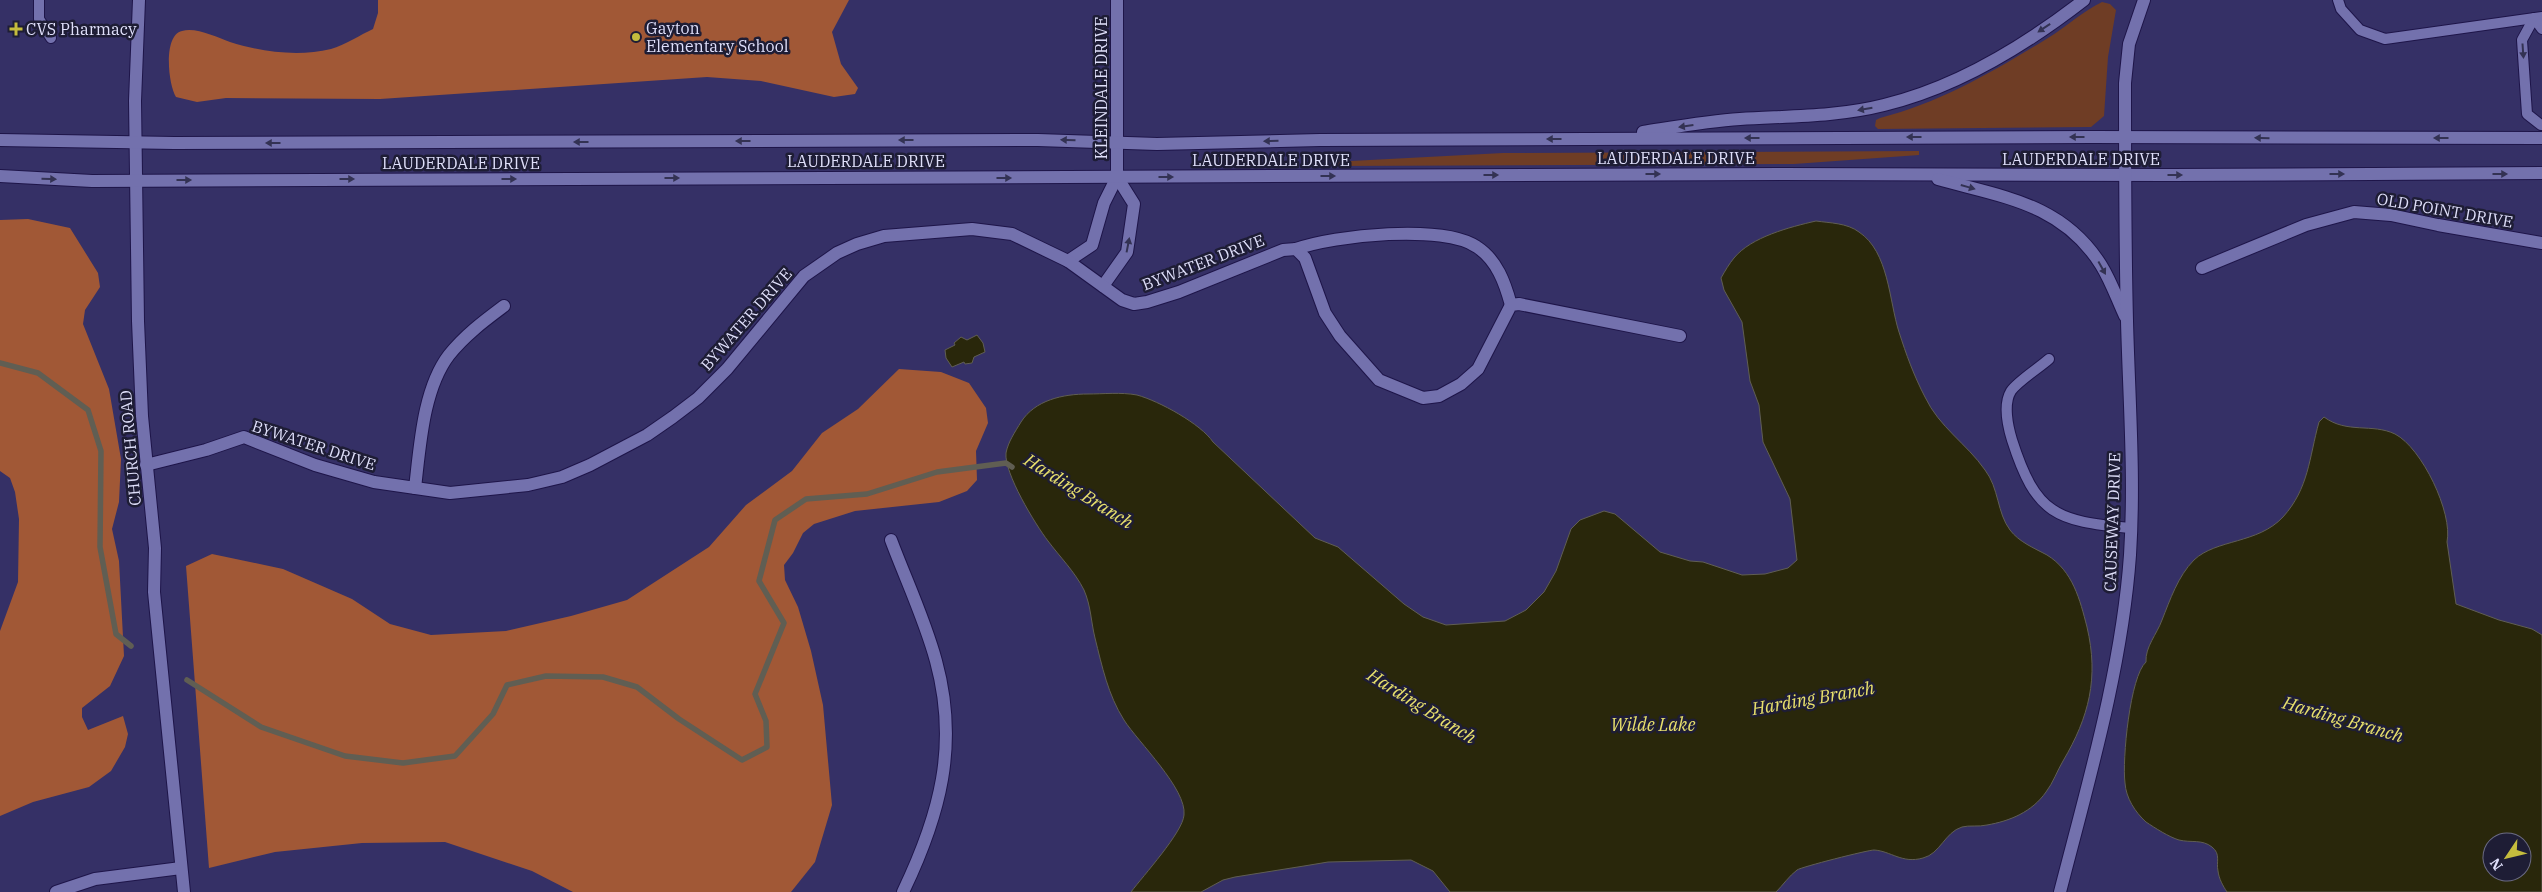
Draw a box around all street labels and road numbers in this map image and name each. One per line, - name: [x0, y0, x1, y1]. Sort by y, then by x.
- street label: KLEINDALE DRIVE: [1091, 17, 1111, 159]
- street label: LAUDERDALE DRIVE: [1597, 148, 1755, 168]
- street label: LAUDERDALE DRIVE: [2002, 149, 2160, 169]
- street label: LAUDERDALE DRIVE: [1192, 150, 1350, 170]
- street label: LAUDERDALE DRIVE: [787, 151, 945, 171]
- street label: LAUDERDALE DRIVE: [382, 153, 540, 173]
- street label: OLD POINT DRIVE: [2375, 188, 2515, 232]
- street label: BYWATER DRIVE: [1139, 230, 1267, 294]
- street label: BYWATER DRIVE: [696, 264, 796, 374]
- street label: CHURCH ROAD: [115, 389, 145, 507]
- street label: BYWATER DRIVE: [249, 416, 379, 474]
- street label: CAUSEWAY DRIVE: [2100, 452, 2124, 592]

